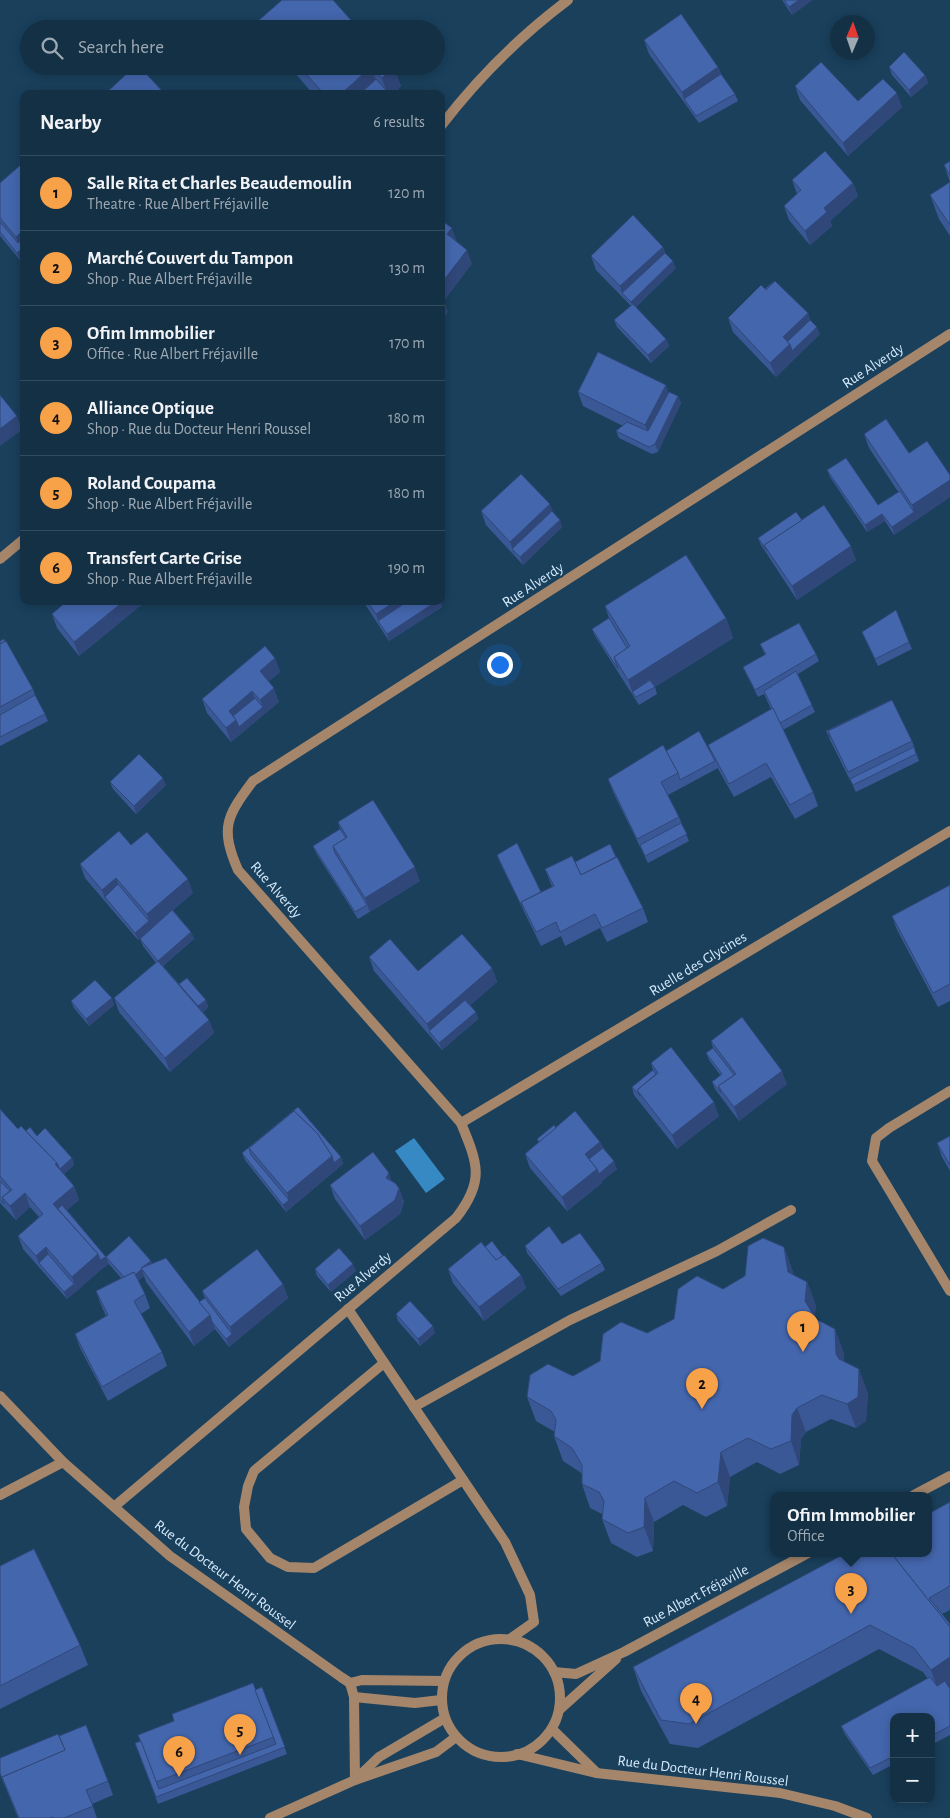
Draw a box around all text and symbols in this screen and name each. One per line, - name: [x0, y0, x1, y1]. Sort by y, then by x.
- north arrow: [830, 15, 875, 60]
- search box: [20, 20, 445, 75]
- icon: search: [38, 34, 66, 62]
- text: Search here: [78, 38, 164, 57]
- text: Nearby: [40, 112, 101, 133]
- text: 6 results: [373, 114, 425, 130]
- text: Salle Rita et Charles Beaudemoulin: [87, 174, 352, 193]
- text: 1: [53, 185, 59, 201]
- text: 120 m: [388, 185, 425, 201]
- text: Theatre · Rue Albert Fréjaville: [87, 196, 269, 212]
- text: Marché Couvert du Tampon: [87, 249, 293, 268]
- text: 2: [52, 260, 60, 276]
- text: 130 m: [389, 260, 425, 276]
- text: Shop · Rue Albert Fréjaville: [87, 271, 252, 287]
- text: Ofim Immobilier: [87, 324, 215, 343]
- text: 3: [53, 335, 59, 351]
- text: 170 m: [389, 335, 425, 351]
- street label: Rue Alverdy: [840, 340, 907, 391]
- text: Office · Rue Albert Fréjaville: [87, 346, 258, 362]
- text: Alliance Optique: [87, 399, 214, 418]
- text: 4: [52, 410, 60, 426]
- text: 180 m: [388, 410, 425, 426]
- text: Shop · Rue du Docteur Henri Roussel: [87, 421, 311, 437]
- text: Roland Coupama: [87, 474, 216, 493]
- text: 5: [53, 485, 59, 501]
- text: 180 m: [388, 485, 425, 501]
- text: Shop · Rue Albert Fréjaville: [87, 496, 252, 512]
- text: Transfert Carte Grise: [87, 549, 242, 568]
- street label: Rue Alverdy: [500, 559, 567, 610]
- text: 6: [52, 560, 60, 576]
- text: 190 m: [388, 560, 425, 576]
- text: Shop · Rue Albert Fréjaville: [87, 571, 252, 587]
- your location: [487, 652, 513, 678]
- street label: Rue Alverdy: [248, 859, 305, 922]
- street label: Ruelle des Glycines: [647, 929, 749, 999]
- street label: Rue Alverdy: [332, 1249, 395, 1305]
- pin: 1: [787, 1311, 819, 1352]
- pin: 2: [686, 1368, 718, 1409]
- popup: [770, 1492, 932, 1557]
- text: Ofim Immobilier: [787, 1506, 915, 1525]
- street label: Rue du Docteur Henri Roussel: [152, 1517, 298, 1633]
- text: Office: [787, 1528, 825, 1544]
- street label: Rue Albert Fréjaville: [641, 1562, 751, 1630]
- pin: 3: [835, 1573, 867, 1614]
- pin: 4: [680, 1683, 712, 1724]
- map controls: [890, 1713, 935, 1803]
- button: +: [890, 1713, 935, 1758]
- pin: 5: [224, 1714, 256, 1755]
- pin: 6: [163, 1736, 195, 1777]
- street label: Rue du Docteur Henri Roussel: [617, 1753, 789, 1789]
- button: −: [890, 1758, 935, 1803]

